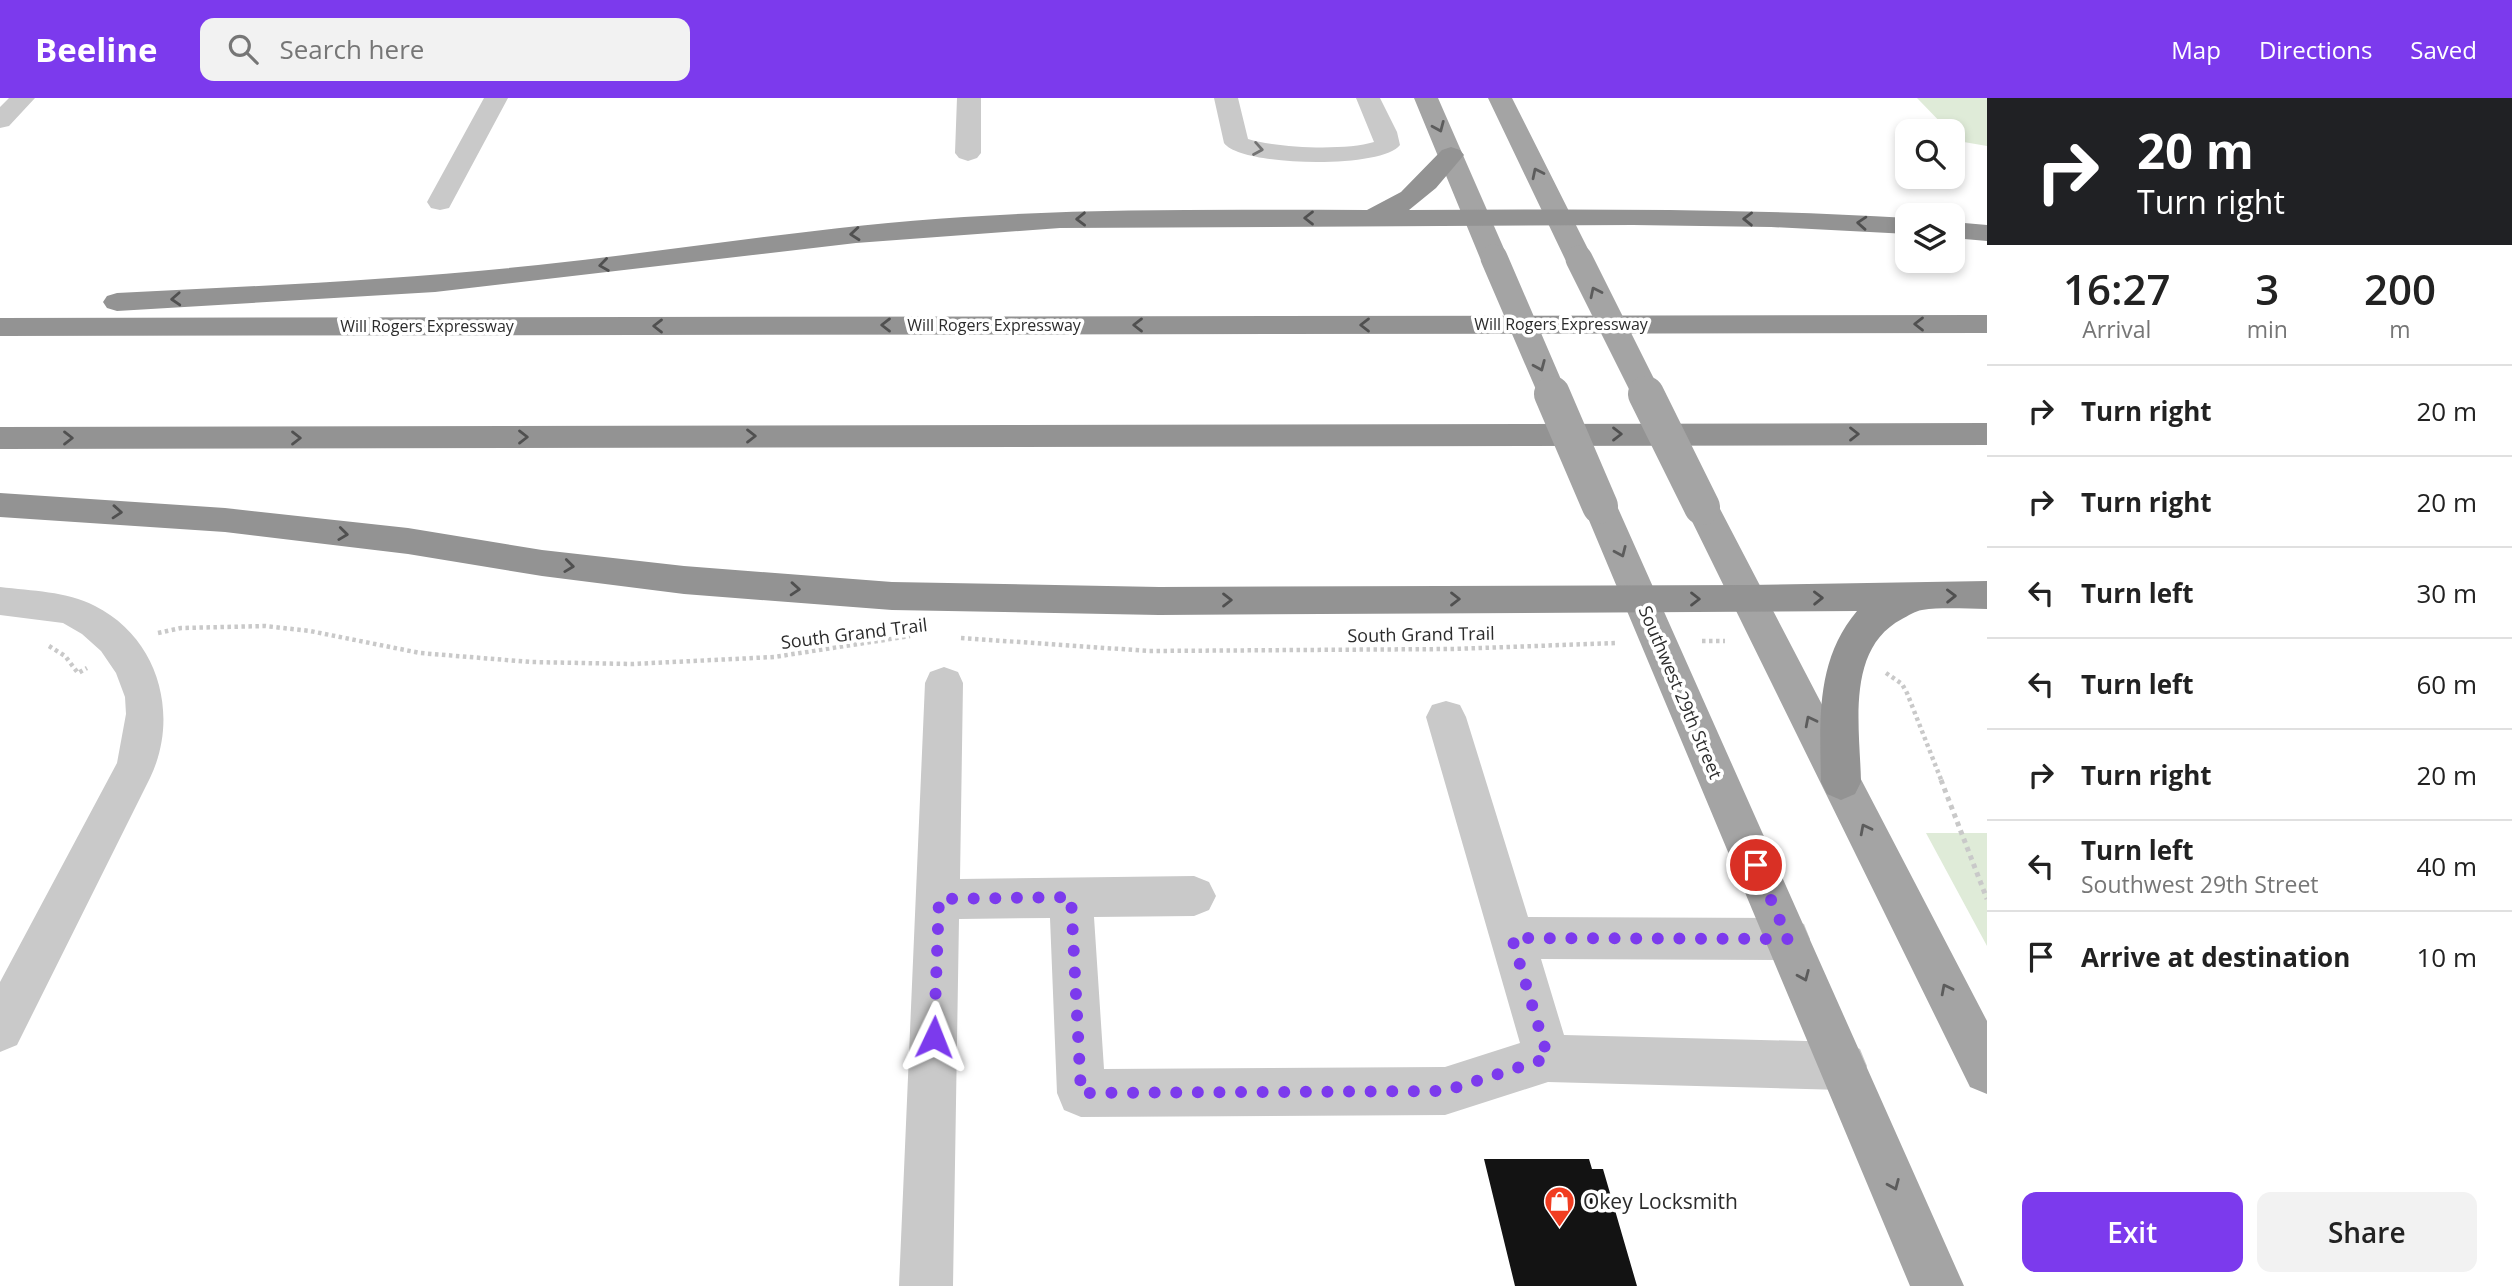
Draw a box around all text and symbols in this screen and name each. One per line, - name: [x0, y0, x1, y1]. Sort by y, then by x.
- search box: [200, 18, 690, 81]
- text: Beeline: [35, 27, 158, 72]
- icon: search: [224, 30, 262, 68]
- text: Search here: [280, 31, 424, 67]
- text: Map: [2171, 33, 2221, 66]
- text: Directions: [2259, 33, 2372, 66]
- text: Saved: [2410, 33, 2477, 66]
- text: 20 m: [2137, 117, 2254, 183]
- map controls: [1895, 119, 1965, 273]
- button: search: [1895, 119, 1965, 189]
- one-way arrow: [1430, 120, 1444, 132]
- icon: right: [2022, 126, 2113, 217]
- one-way arrow: [1252, 141, 1264, 156]
- one-way arrow: [1532, 168, 1546, 180]
- text: Turn right: [2137, 180, 2285, 223]
- button: layers: [1895, 203, 1965, 273]
- one-way arrow: [1303, 210, 1314, 226]
- one-way arrow: [1742, 211, 1753, 227]
- one-way arrow: [1076, 212, 1087, 227]
- one-way arrow: [1856, 216, 1867, 231]
- one-way arrow: [849, 226, 860, 241]
- one-way arrow: [599, 257, 610, 272]
- text: 16:27: [2063, 260, 2171, 317]
- text: 3: [2255, 260, 2279, 317]
- text: 200: [2364, 260, 2436, 317]
- one-way arrow: [1590, 287, 1604, 299]
- one-way arrow: [170, 292, 181, 307]
- street label: Will Rogers Expressway: [1474, 313, 1649, 335]
- text: Arrival: [2082, 313, 2151, 345]
- text: min: [2247, 313, 2288, 345]
- text: m: [2389, 313, 2411, 345]
- street label: Will Rogers Expressway: [907, 314, 1082, 336]
- street label: Will Rogers Expressway: [340, 315, 515, 337]
- one-way arrow: [1913, 316, 1924, 332]
- one-way arrow: [880, 317, 890, 333]
- one-way arrow: [1132, 317, 1142, 333]
- one-way arrow: [1359, 317, 1370, 333]
- one-way arrow: [652, 318, 663, 334]
- one-way arrow: [1532, 358, 1546, 371]
- icon: right: [2022, 392, 2060, 430]
- text: Turn right: [2081, 393, 2212, 429]
- text: 20 m: [2416, 393, 2477, 429]
- one-way arrow: [1612, 426, 1623, 442]
- one-way arrow: [1849, 426, 1859, 442]
- one-way arrow: [746, 428, 756, 444]
- one-way arrow: [518, 429, 529, 445]
- one-way arrow: [63, 430, 74, 446]
- one-way arrow: [291, 430, 301, 446]
- icon: right: [2022, 483, 2060, 521]
- text: Turn right: [2081, 484, 2212, 520]
- text: 20 m: [2416, 484, 2477, 520]
- one-way arrow: [112, 504, 123, 519]
- one-way arrow: [338, 526, 349, 541]
- one-way arrow: [1612, 546, 1626, 558]
- one-way arrow: [563, 559, 574, 574]
- icon: left: [2022, 574, 2060, 612]
- text: Turn left: [2081, 575, 2193, 611]
- text: 30 m: [2416, 575, 2477, 611]
- one-way arrow: [790, 581, 801, 596]
- one-way arrow: [1946, 588, 1957, 603]
- one-way arrow: [1813, 590, 1823, 606]
- one-way arrow: [1450, 591, 1461, 607]
- one-way arrow: [1690, 591, 1701, 607]
- one-way arrow: [1223, 592, 1233, 608]
- street label: Southwest 29th Street: [1634, 602, 1728, 782]
- street label: South Grand Trail: [779, 612, 929, 654]
- street label: South Grand Trail: [1347, 621, 1495, 647]
- icon: left: [2022, 665, 2060, 703]
- text: Turn left: [2081, 666, 2193, 702]
- text: 60 m: [2416, 666, 2477, 702]
- one-way arrow: [1804, 716, 1818, 728]
- icon: right: [2022, 756, 2060, 794]
- text: Turn right: [2081, 757, 2212, 793]
- text: 20 m: [2416, 757, 2477, 793]
- one-way arrow: [1860, 824, 1874, 836]
- text: Turn left: [2081, 832, 2193, 868]
- pin: [1726, 835, 1786, 895]
- icon: arrive: [1737, 846, 1775, 884]
- icon: left: [2022, 847, 2060, 885]
- text: 40 m: [2416, 848, 2477, 884]
- text: Southwest 29th Street: [2081, 868, 2319, 900]
- icon: arrive: [2022, 938, 2060, 976]
- text: Arrive at destination: [2081, 939, 2350, 975]
- text: 10 m: [2416, 939, 2477, 975]
- one-way arrow: [1796, 969, 1810, 981]
- one-way arrow: [1941, 984, 1955, 996]
- position arrow: [897, 1000, 971, 1074]
- one-way arrow: [1886, 1178, 1900, 1190]
- shop icon: Okey Locksmith: [1543, 1184, 1577, 1228]
- place label: Okey Locksmith: [1583, 1187, 1738, 1215]
- button: Exit: [2022, 1192, 2243, 1272]
- button: Share: [2257, 1192, 2477, 1272]

